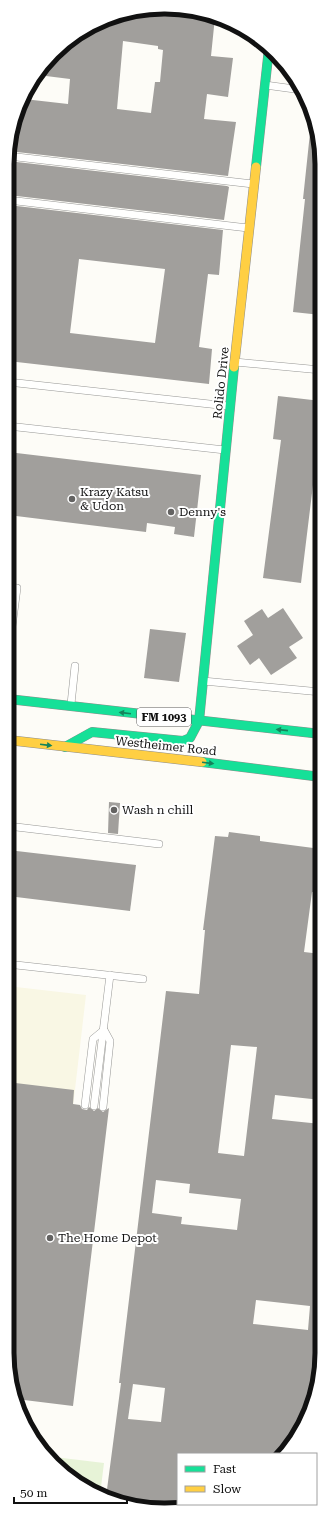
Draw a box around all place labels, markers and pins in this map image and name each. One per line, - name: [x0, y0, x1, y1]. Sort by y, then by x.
- place label: Krazy Katsu & Udon: [80, 485, 149, 513]
- marker: Krazy Katsu & Udon: [67, 494, 77, 504]
- place label: Denny's: [179, 505, 226, 519]
- marker: Denny's: [166, 507, 176, 517]
- place label: Wash n chill: [122, 803, 193, 817]
- marker: Wash n chill: [109, 805, 119, 815]
- place label: The Home Depot: [58, 1231, 157, 1245]
- marker: The Home Depot: [45, 1233, 55, 1243]

